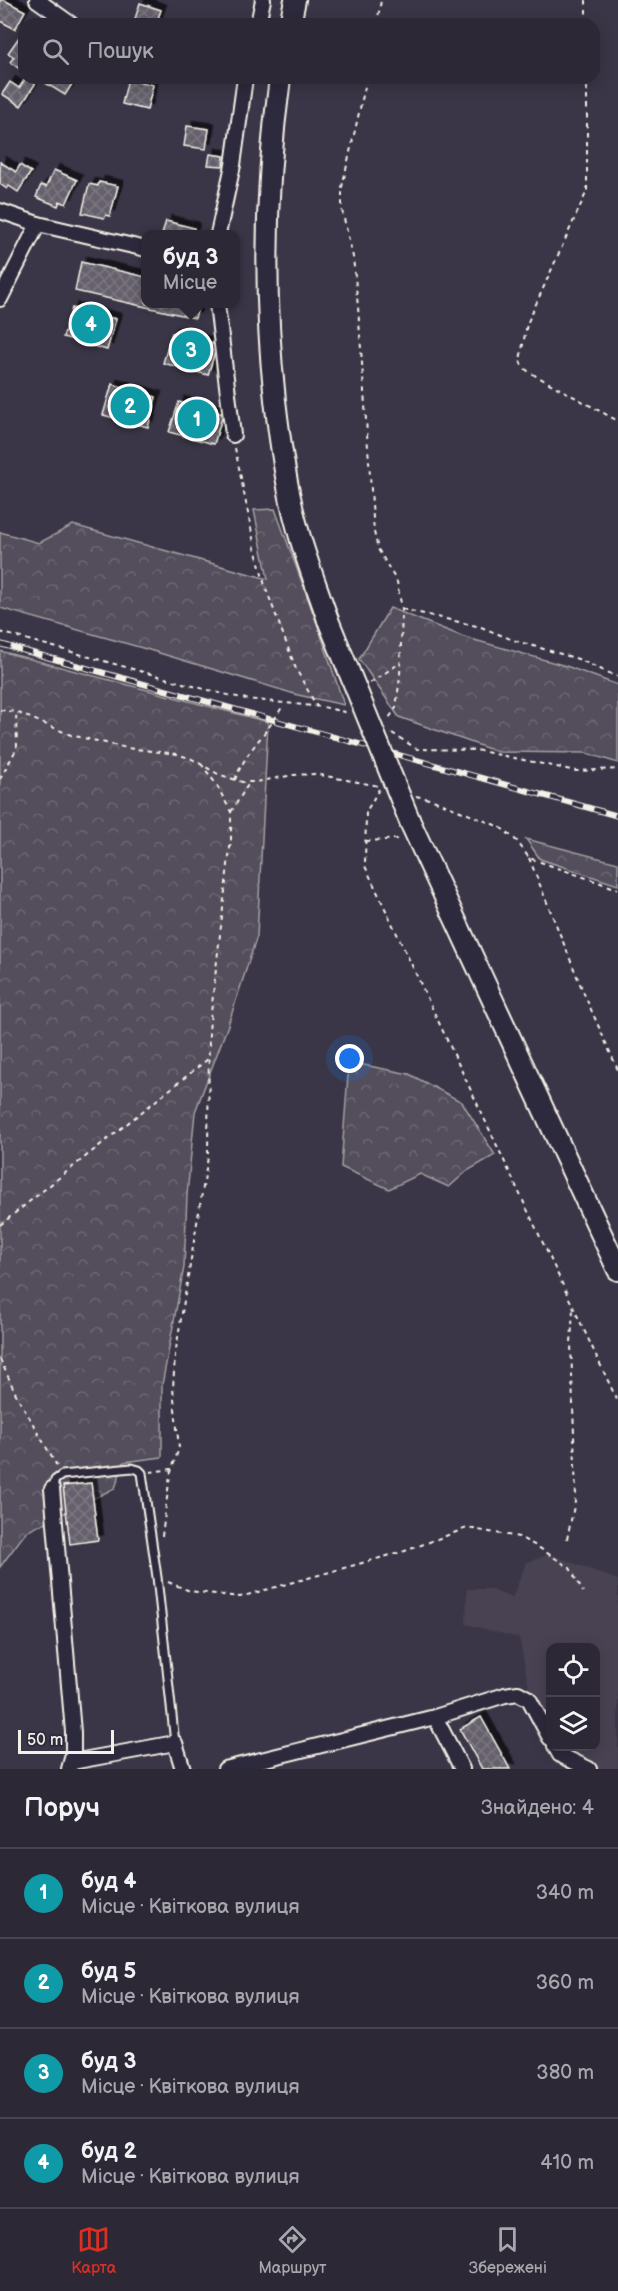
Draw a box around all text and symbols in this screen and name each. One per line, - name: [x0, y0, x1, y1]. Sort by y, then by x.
- search box: [18, 18, 600, 84]
- icon: search: [39, 35, 72, 68]
- text: Пошук: [87, 38, 154, 65]
- popup: [141, 230, 240, 308]
- text: буд 3: [163, 244, 218, 271]
- text: Місце: [163, 271, 217, 295]
- pin: 4: [72, 302, 110, 346]
- pin: 3: [172, 328, 210, 372]
- pin: 2: [110, 384, 150, 428]
- pin: 1: [178, 396, 216, 442]
- your location: [335, 1044, 364, 1073]
- map controls: [546, 1643, 600, 1751]
- button: locate: [546, 1643, 600, 1697]
- button: layers: [546, 1697, 600, 1751]
- scale bar: [18, 1727, 114, 1754]
- text: 50 m: [27, 1731, 63, 1750]
- text: Поруч: [24, 1793, 100, 1824]
- text: Знайдено: 4: [481, 1796, 594, 1820]
- text: буд 4: [81, 1868, 137, 1895]
- text: 1: [39, 1881, 48, 1905]
- text: 340 m: [536, 1881, 594, 1905]
- text: Місце · Квіткова вулиця: [81, 1895, 300, 1919]
- text: буд 5: [81, 1958, 136, 1985]
- text: 2: [38, 1971, 49, 1995]
- text: 360 m: [536, 1971, 594, 1995]
- text: Місце · Квіткова вулиця: [81, 1985, 300, 2009]
- text: буд 3: [81, 2048, 136, 2075]
- text: 3: [38, 2061, 49, 2085]
- text: 380 m: [536, 2061, 594, 2085]
- text: Місце · Квіткова вулиця: [81, 2075, 300, 2099]
- text: буд 2: [81, 2138, 137, 2165]
- text: 4: [38, 2151, 49, 2175]
- text: 410 m: [540, 2151, 594, 2175]
- text: Місце · Квіткова вулиця: [81, 2165, 300, 2189]
- tab: Карта: [71, 2223, 116, 2278]
- tab: Маршрут: [258, 2223, 327, 2278]
- tab: Збережені: [469, 2223, 547, 2278]

